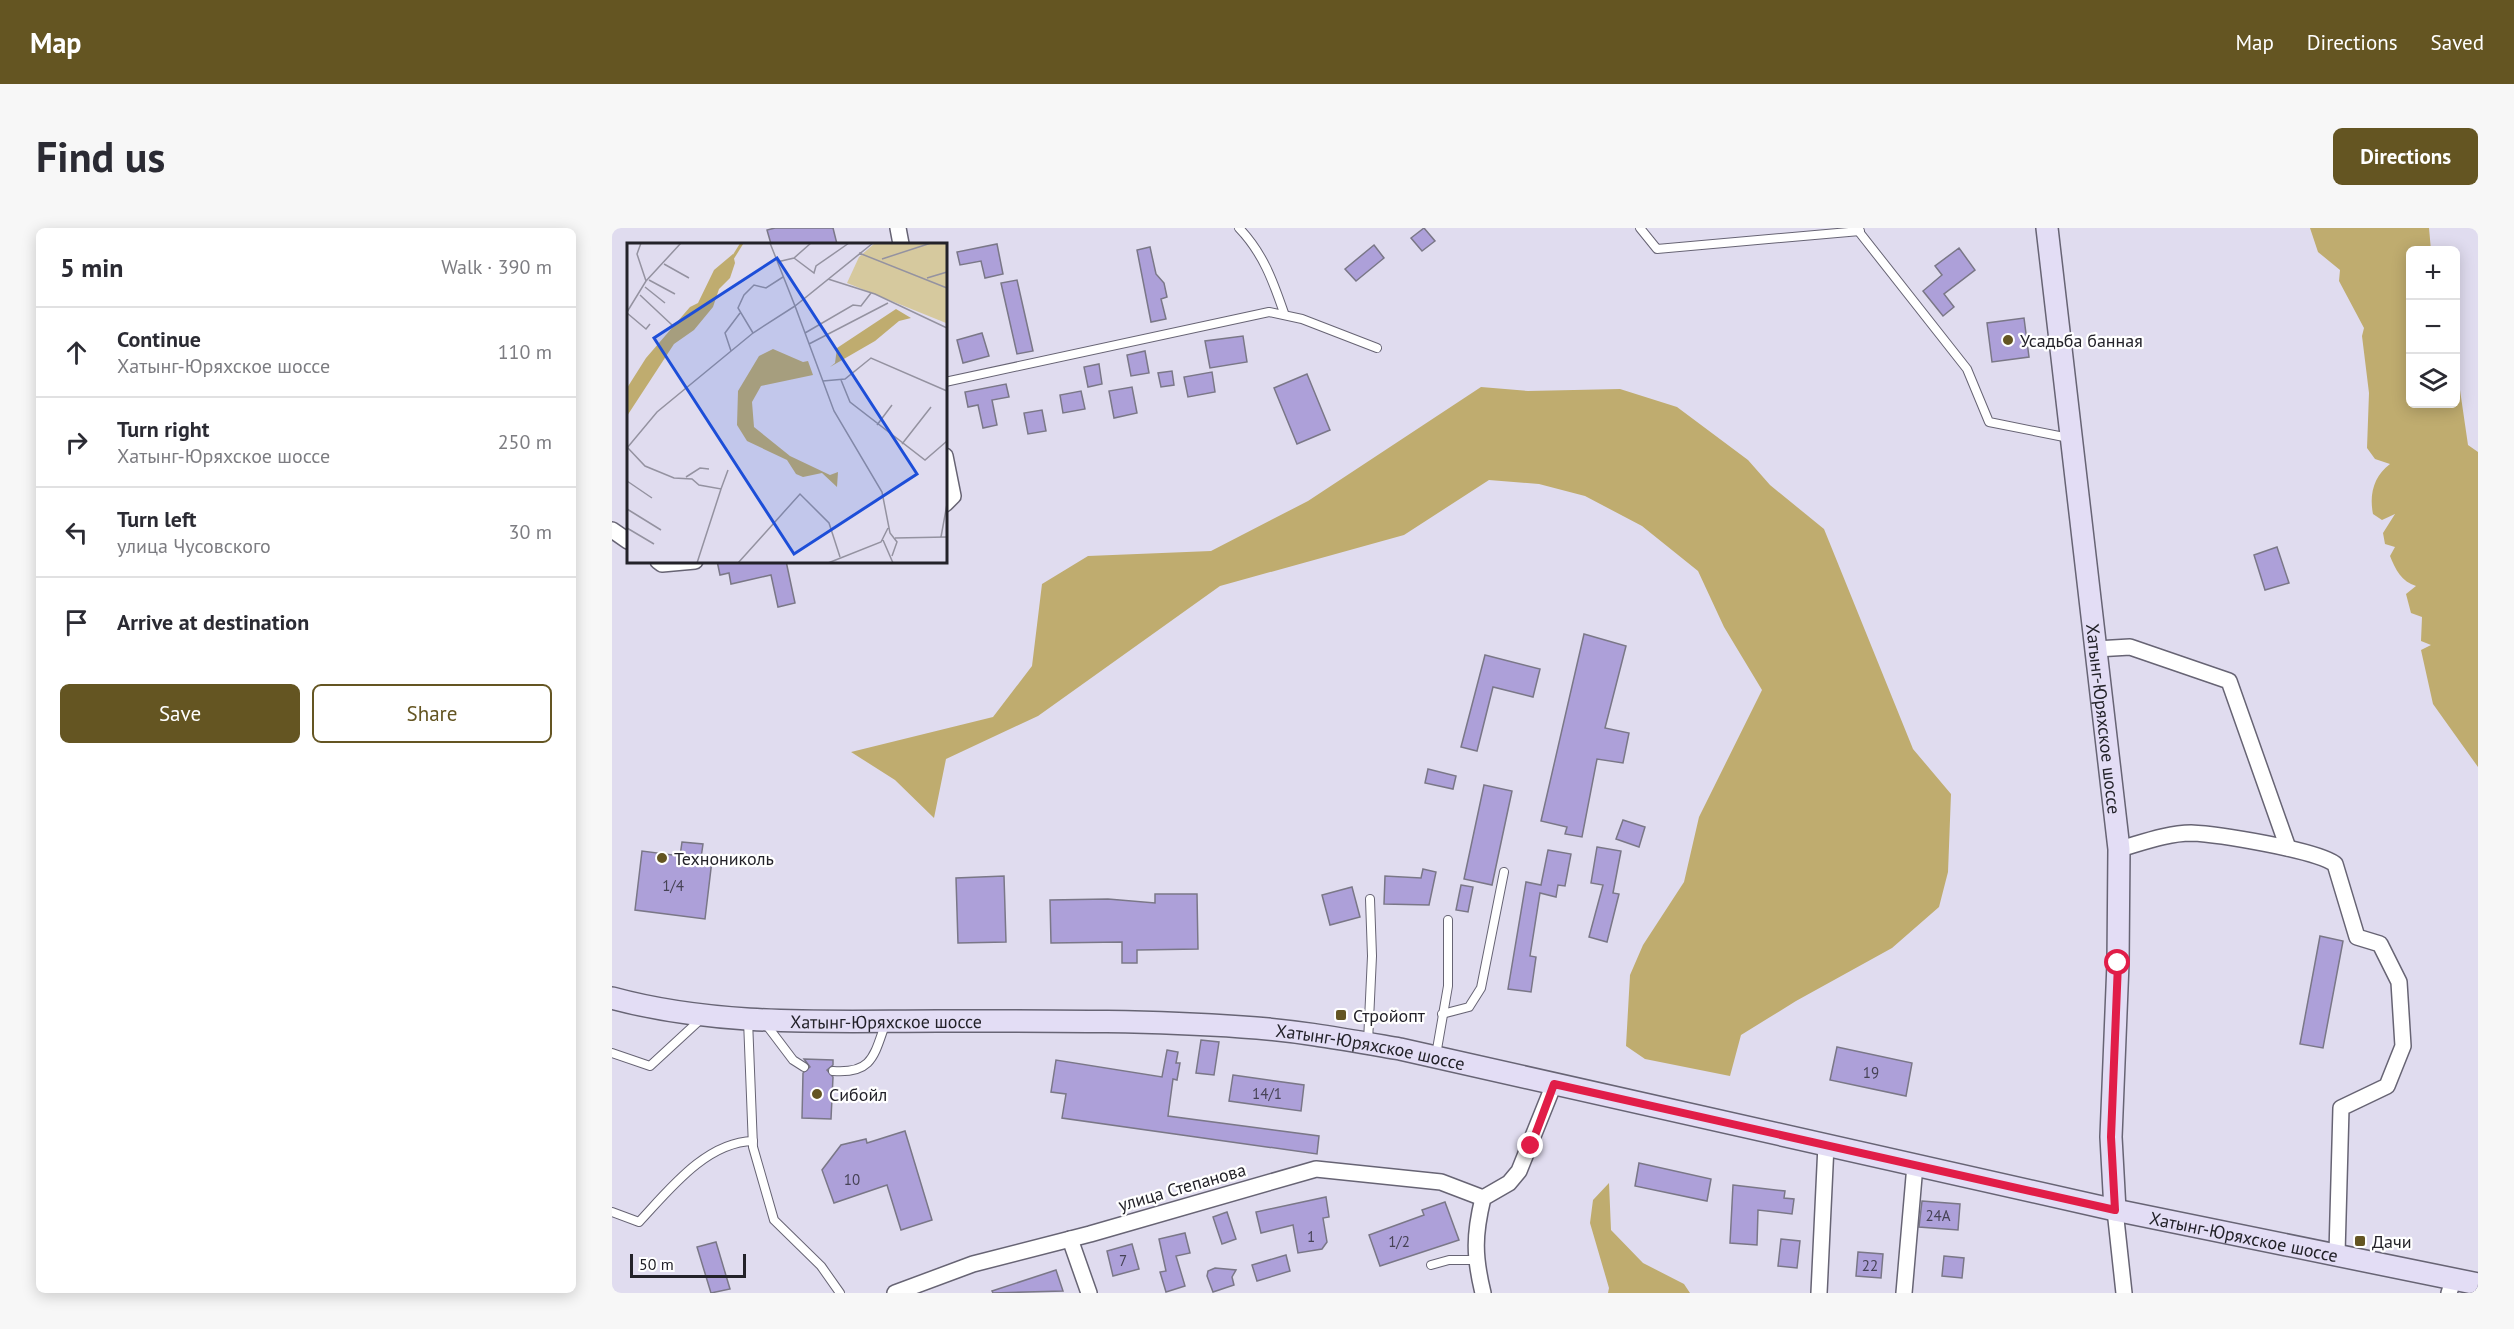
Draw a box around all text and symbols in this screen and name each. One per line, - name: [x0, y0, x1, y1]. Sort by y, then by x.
- text: Map: [30, 24, 81, 61]
- text: Map: [2235, 29, 2274, 56]
- text: Directions: [2307, 29, 2398, 56]
- text: Saved: [2431, 29, 2484, 56]
- button: Directions: [2333, 128, 2478, 185]
- text: Find us: [36, 129, 165, 184]
- inset map: [627, 243, 946, 562]
- map controls: [2406, 246, 2460, 408]
- button: +: [2406, 246, 2460, 300]
- text: 5 min: [60, 251, 123, 284]
- text: Walk · 390 m: [441, 254, 552, 280]
- button: −: [2406, 300, 2460, 354]
- text: Continue: [117, 325, 201, 353]
- place label: Усадьба банная: [2020, 329, 2143, 352]
- marker: Усадьба банная: [2001, 333, 2015, 347]
- icon: ahead: [60, 336, 93, 369]
- text: 110 m: [498, 339, 552, 365]
- text: Хатынг-Юряхское шоссе: [117, 353, 330, 379]
- button: layers: [2406, 354, 2460, 408]
- text: Turn right: [117, 415, 209, 443]
- icon: right: [60, 426, 93, 459]
- text: 250 m: [498, 429, 552, 455]
- text: Хатынг-Юряхское шоссе: [117, 443, 330, 469]
- text: Turn left: [117, 505, 197, 533]
- icon: left: [60, 516, 93, 549]
- text: 30 m: [509, 519, 552, 545]
- text: улица Чусовского: [117, 533, 271, 559]
- icon: arrive: [60, 606, 93, 639]
- text: Arrive at destination: [117, 608, 309, 636]
- street label: Хатынг-Юряхское шоссе: [2081, 622, 2126, 815]
- button: Save: [60, 684, 300, 743]
- button: Share: [312, 684, 552, 743]
- place label: Технониколь: [674, 847, 774, 870]
- marker: Технониколь: [655, 851, 669, 865]
- house number: 1/4: [662, 876, 684, 895]
- route start: [2104, 949, 2130, 975]
- place label: Стройопт: [1353, 1004, 1426, 1027]
- marker: Стройопт: [1334, 1008, 1348, 1022]
- street label: Хатынг-Юряхское шоссе: [790, 1009, 982, 1033]
- street label: Хатынг-Юряхское шоссе: [1275, 1018, 1467, 1075]
- house number: 19: [1863, 1063, 1879, 1082]
- place label: Сибойл: [829, 1083, 887, 1106]
- house number: 14/1: [1252, 1084, 1282, 1103]
- marker: Сибойл: [810, 1087, 824, 1101]
- route end: [1517, 1132, 1543, 1158]
- street label: улица Степанова: [1116, 1158, 1248, 1216]
- house number: 10: [844, 1170, 860, 1189]
- house number: 24А: [1925, 1206, 1951, 1225]
- street label: Хатынг-Юряхское шоссе: [2147, 1206, 2340, 1267]
- house number: 1: [1307, 1227, 1315, 1246]
- place label: Дачи: [2372, 1230, 2412, 1253]
- house number: 1/2: [1388, 1232, 1410, 1251]
- marker: Дачи: [2353, 1234, 2367, 1248]
- scale bar: [630, 1251, 746, 1278]
- house number: 7: [1119, 1251, 1127, 1270]
- text: 50 m: [639, 1254, 674, 1274]
- house number: 22: [1862, 1256, 1878, 1275]

